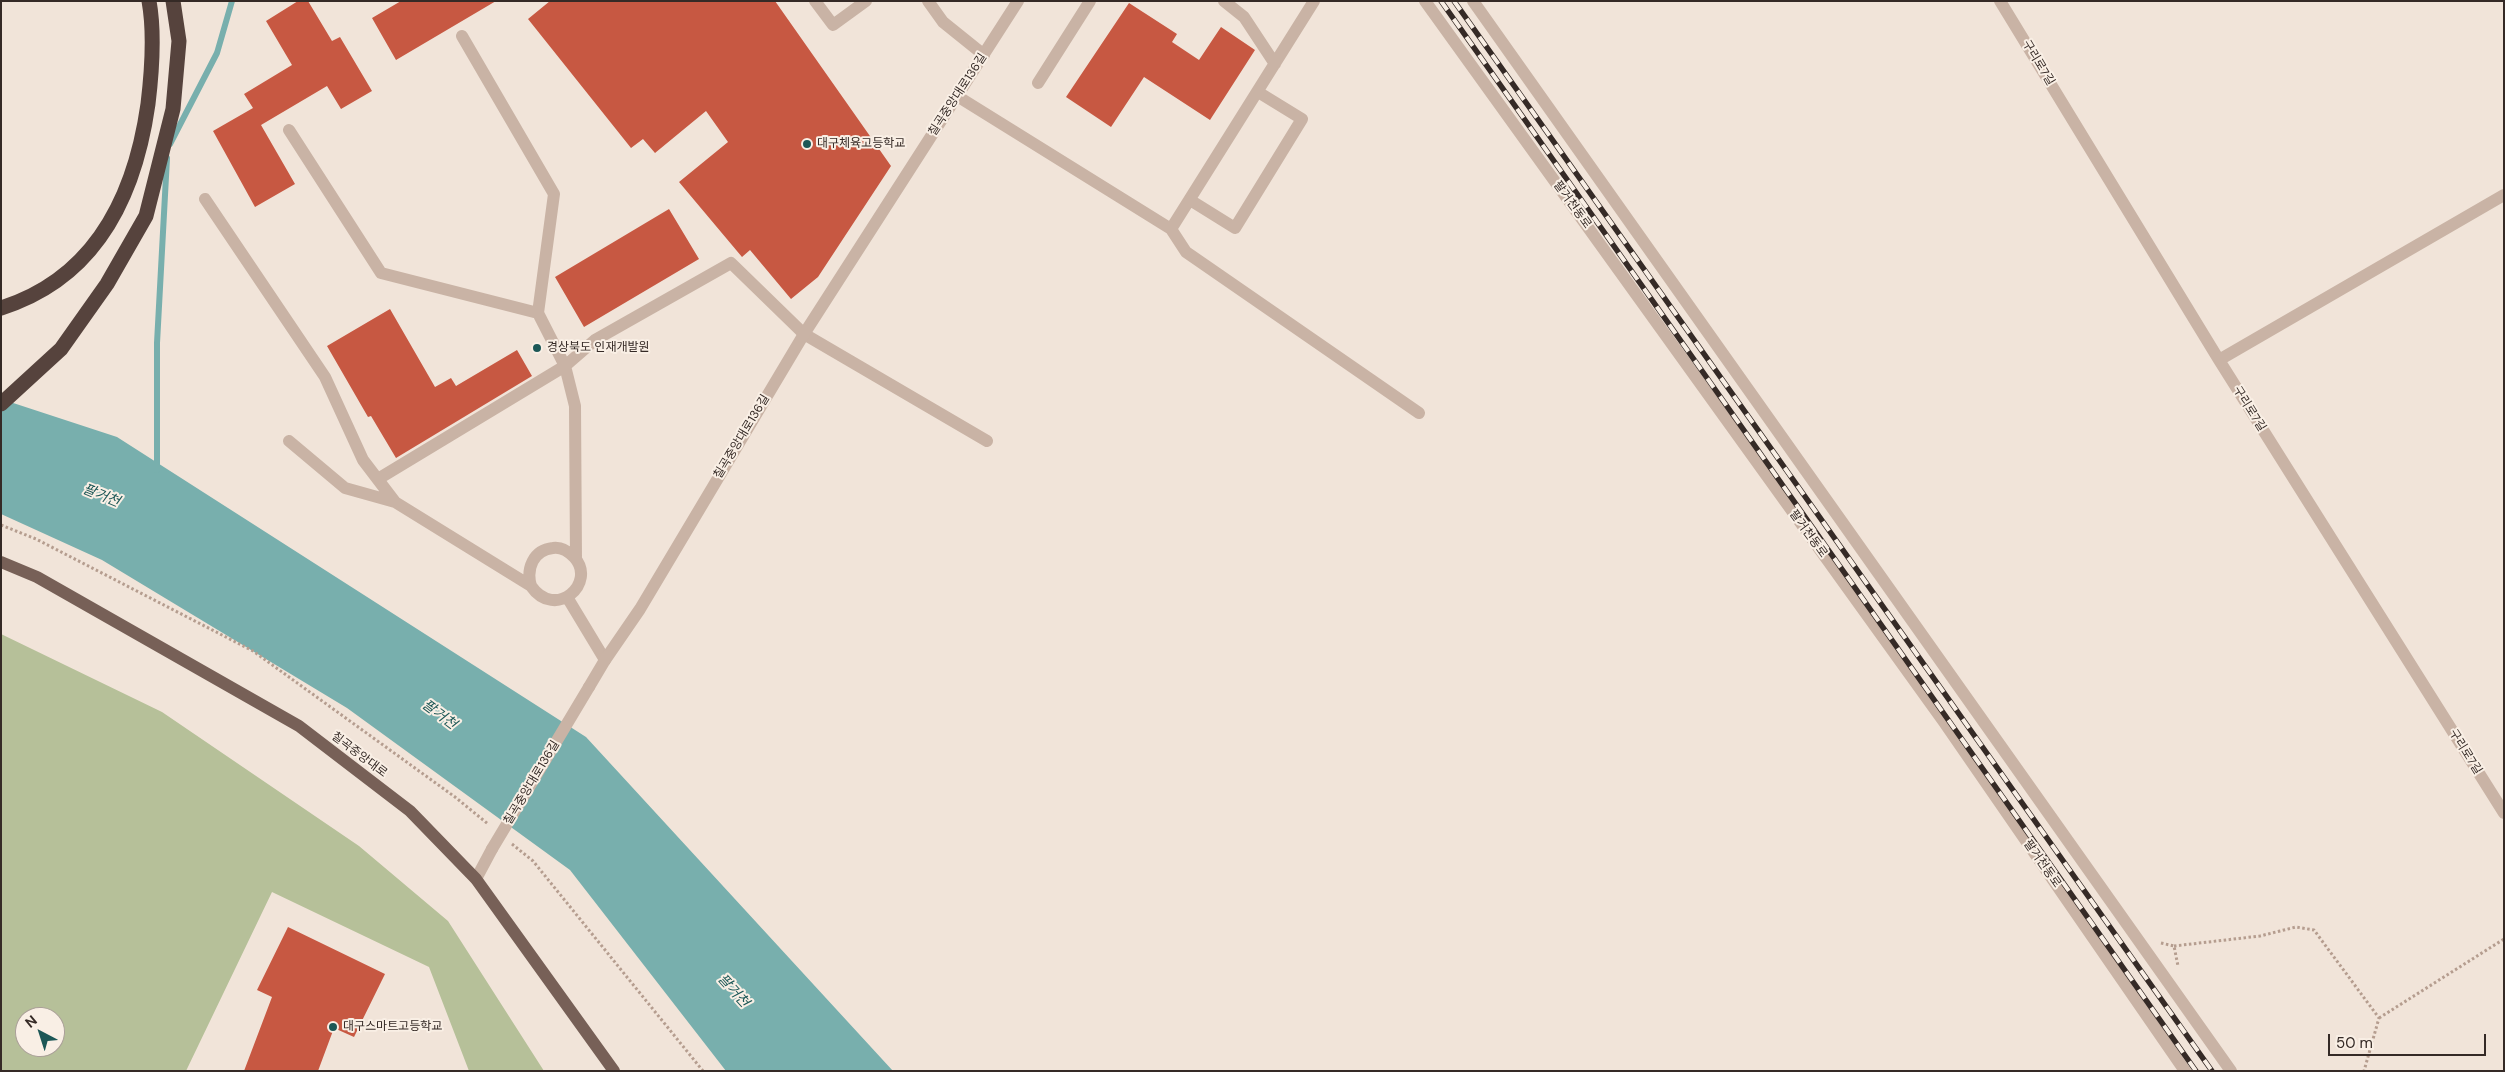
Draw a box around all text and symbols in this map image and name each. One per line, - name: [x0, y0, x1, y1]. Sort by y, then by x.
- street label: 구리로7길: [2019, 38, 2057, 88]
- street label: 칠곡중앙대로136길: [926, 51, 990, 139]
- place label: 대구체육고등학교: [817, 137, 905, 151]
- marker: 대구체육고등학교: [801, 138, 813, 150]
- street label: 팔거천동로: [1550, 178, 1594, 232]
- place label: 경상북도 인재개발원: [547, 341, 650, 355]
- marker: 경상북도 인재개발원: [531, 342, 543, 354]
- street label: 구리로7길: [2229, 384, 2269, 434]
- street label: 칠곡중앙대로136길: [711, 392, 773, 482]
- water label: 팔거천: [80, 481, 122, 511]
- street label: 팔거천동로: [1786, 507, 1830, 561]
- water label: 팔거천: [419, 697, 459, 733]
- street label: 구리로7길: [2445, 727, 2485, 777]
- street label: 칠곡중앙대로: [328, 729, 390, 781]
- street label: 칠곡중앙대로136길: [501, 738, 563, 828]
- street label: 팔거천동로: [2020, 837, 2064, 891]
- water label: 팔거천: [714, 971, 752, 1011]
- north arrow: [15, 1007, 65, 1057]
- text: N: [21, 1011, 41, 1031]
- place label: 대구스마트고등학교: [343, 1020, 442, 1034]
- marker: 대구스마트고등학교: [327, 1021, 339, 1033]
- scale bar: [2330, 1024, 2488, 1056]
- text: 50 m: [2336, 1033, 2373, 1053]

